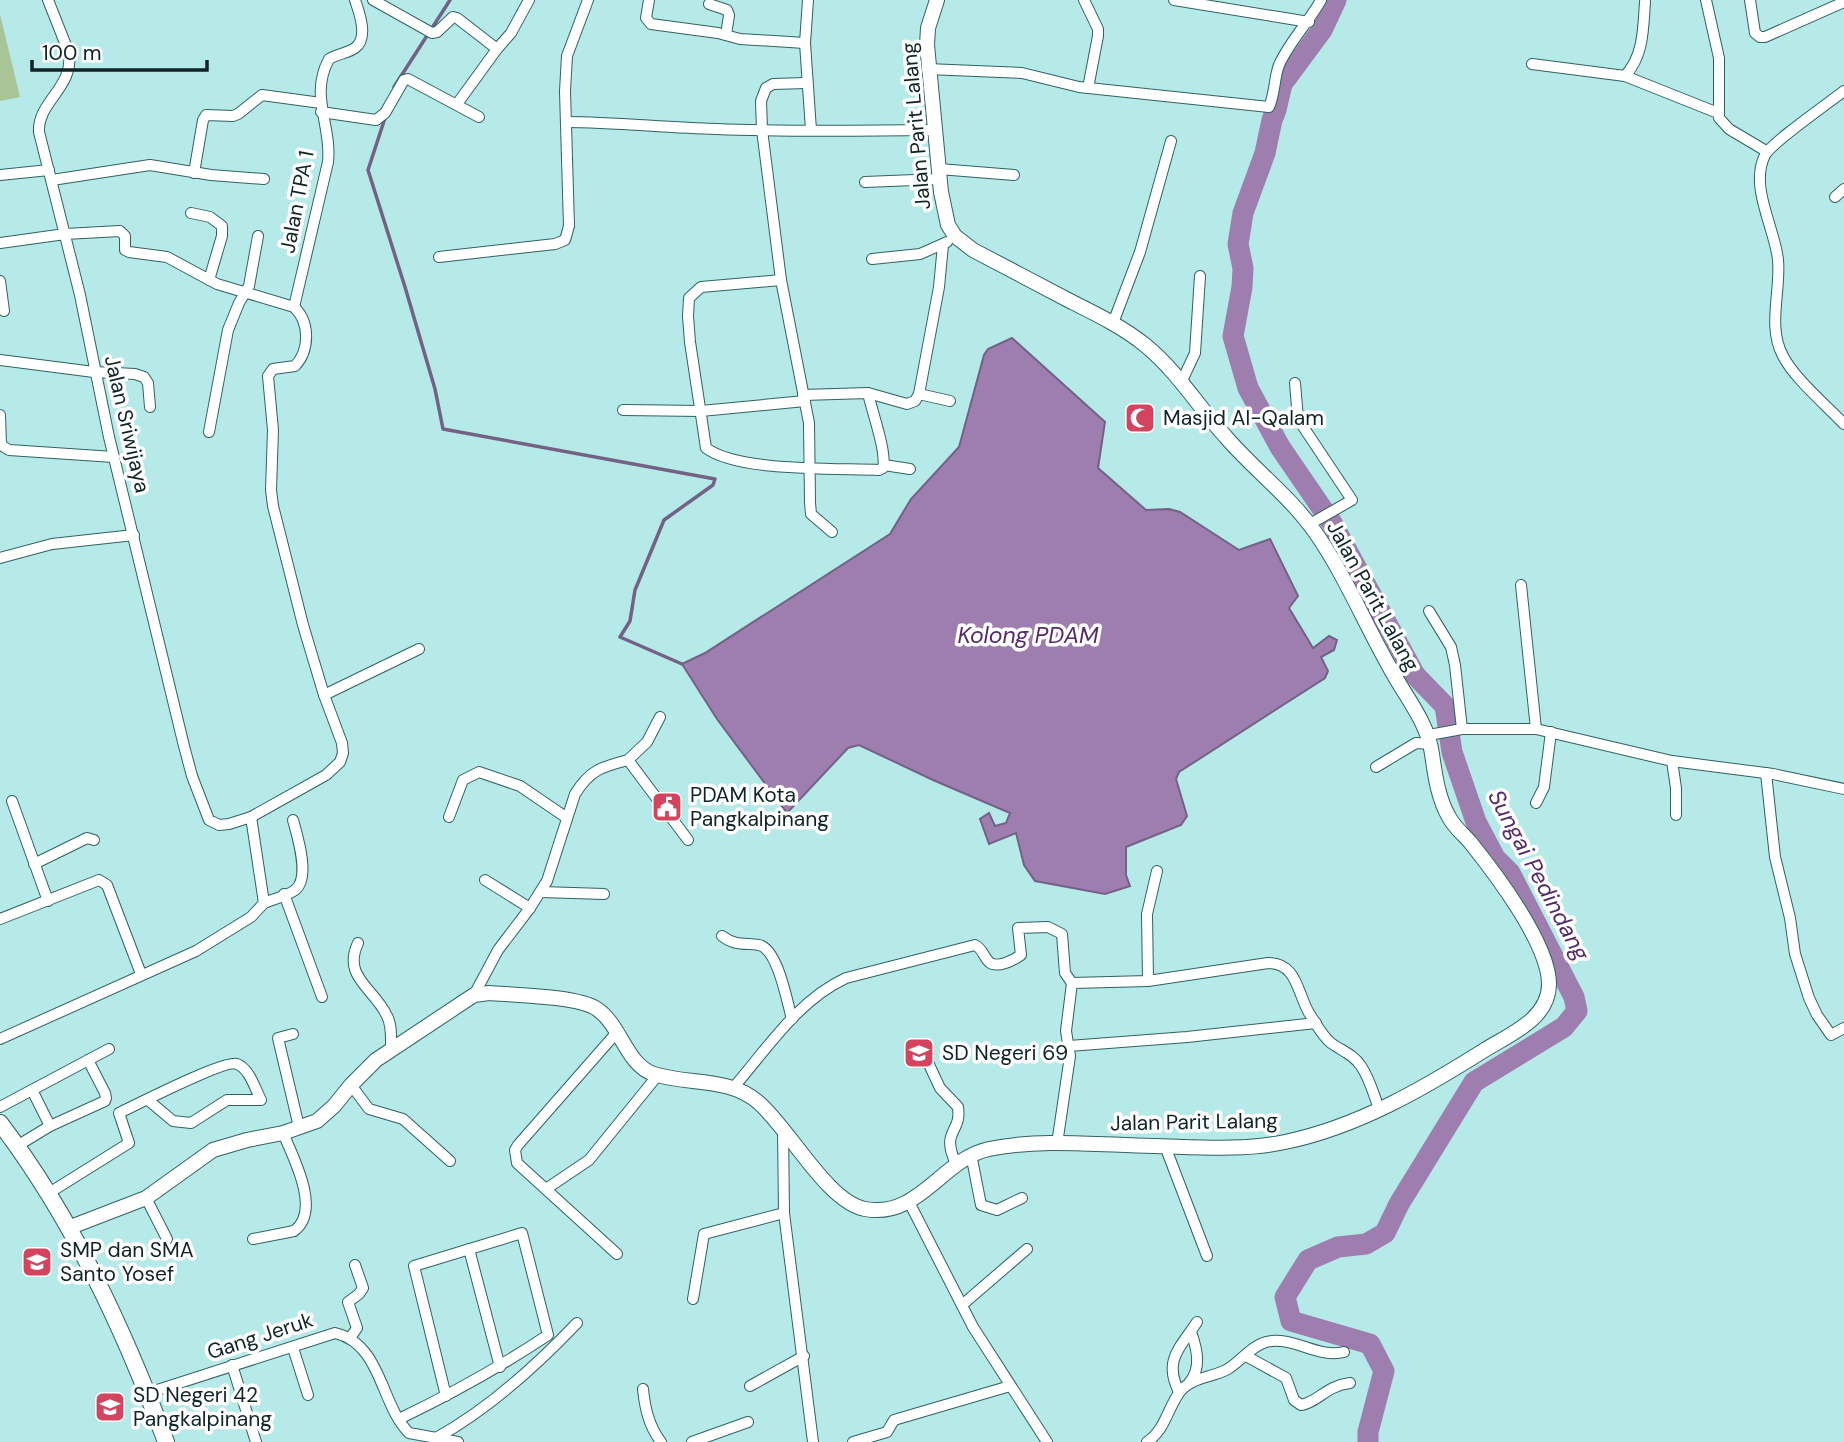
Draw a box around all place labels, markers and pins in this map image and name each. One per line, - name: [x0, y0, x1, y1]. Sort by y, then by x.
- mosque icon: Masjid Al-Qalam: [1123, 401, 1157, 435]
- place label: Masjid Al-Qalam: [1163, 404, 1324, 432]
- place label: PDAM Kota Pangkalpinang: [690, 781, 829, 833]
- public building icon: PDAM Kota Pangkalpinang: [650, 790, 684, 824]
- school or university icon: SD Negeri 69: [902, 1036, 936, 1070]
- place label: SD Negeri 69: [942, 1039, 1068, 1067]
- place label: SMP dan SMA Santo Yosef: [60, 1236, 194, 1288]
- school or university icon: SMP dan SMA Santo Yosef: [20, 1245, 54, 1279]
- place label: SD Negeri 42 Pangkalpinang: [133, 1381, 272, 1433]
- school or university icon: SD Negeri 42 Pangkalpinang: [93, 1390, 127, 1424]

